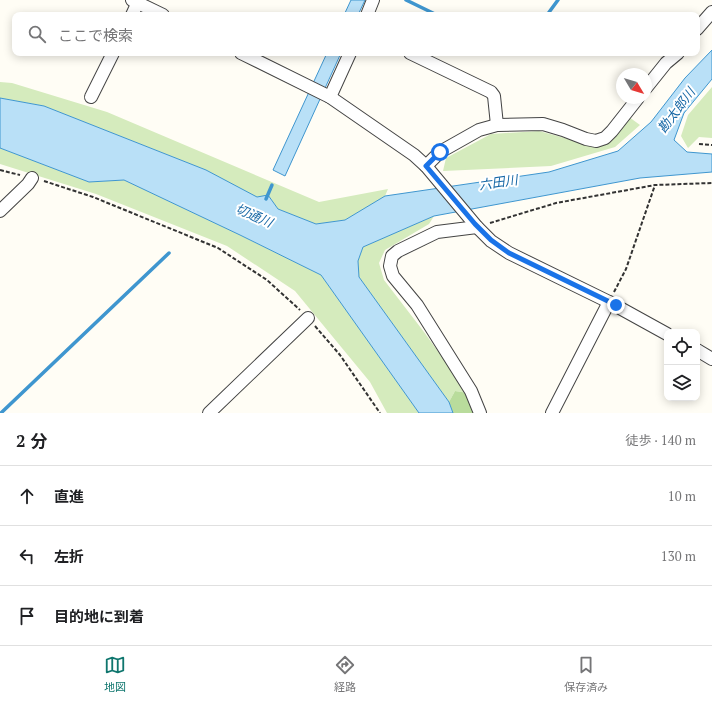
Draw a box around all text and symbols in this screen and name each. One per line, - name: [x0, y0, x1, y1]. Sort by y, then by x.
- search box: [12, 12, 700, 56]
- icon: search: [26, 23, 48, 45]
- text: ここで検索: [58, 25, 133, 45]
- north arrow: [616, 68, 652, 104]
- water label: 勘太郎川: [653, 82, 700, 136]
- route start: [431, 143, 449, 161]
- water label: 六田川: [477, 170, 521, 194]
- water label: 切通川: [233, 199, 277, 232]
- route end: [607, 296, 625, 314]
- map controls: [664, 329, 700, 401]
- button: locate: [664, 329, 700, 365]
- button: layers: [664, 365, 700, 401]
- text: 2 分: [16, 429, 47, 452]
- text: 徒歩 · 140 m: [625, 431, 696, 449]
- icon: ahead: [16, 485, 38, 507]
- text: 直進: [54, 486, 84, 506]
- text: 10 m: [668, 487, 696, 505]
- icon: left: [16, 545, 38, 567]
- text: 左折: [54, 546, 84, 566]
- text: 130 m: [661, 547, 696, 565]
- icon: arrive: [16, 605, 38, 627]
- text: 目的地に到着: [54, 606, 144, 626]
- tab: 地図: [104, 654, 126, 694]
- tab: 経路: [334, 654, 356, 694]
- tab: 保存済み: [564, 654, 608, 694]

